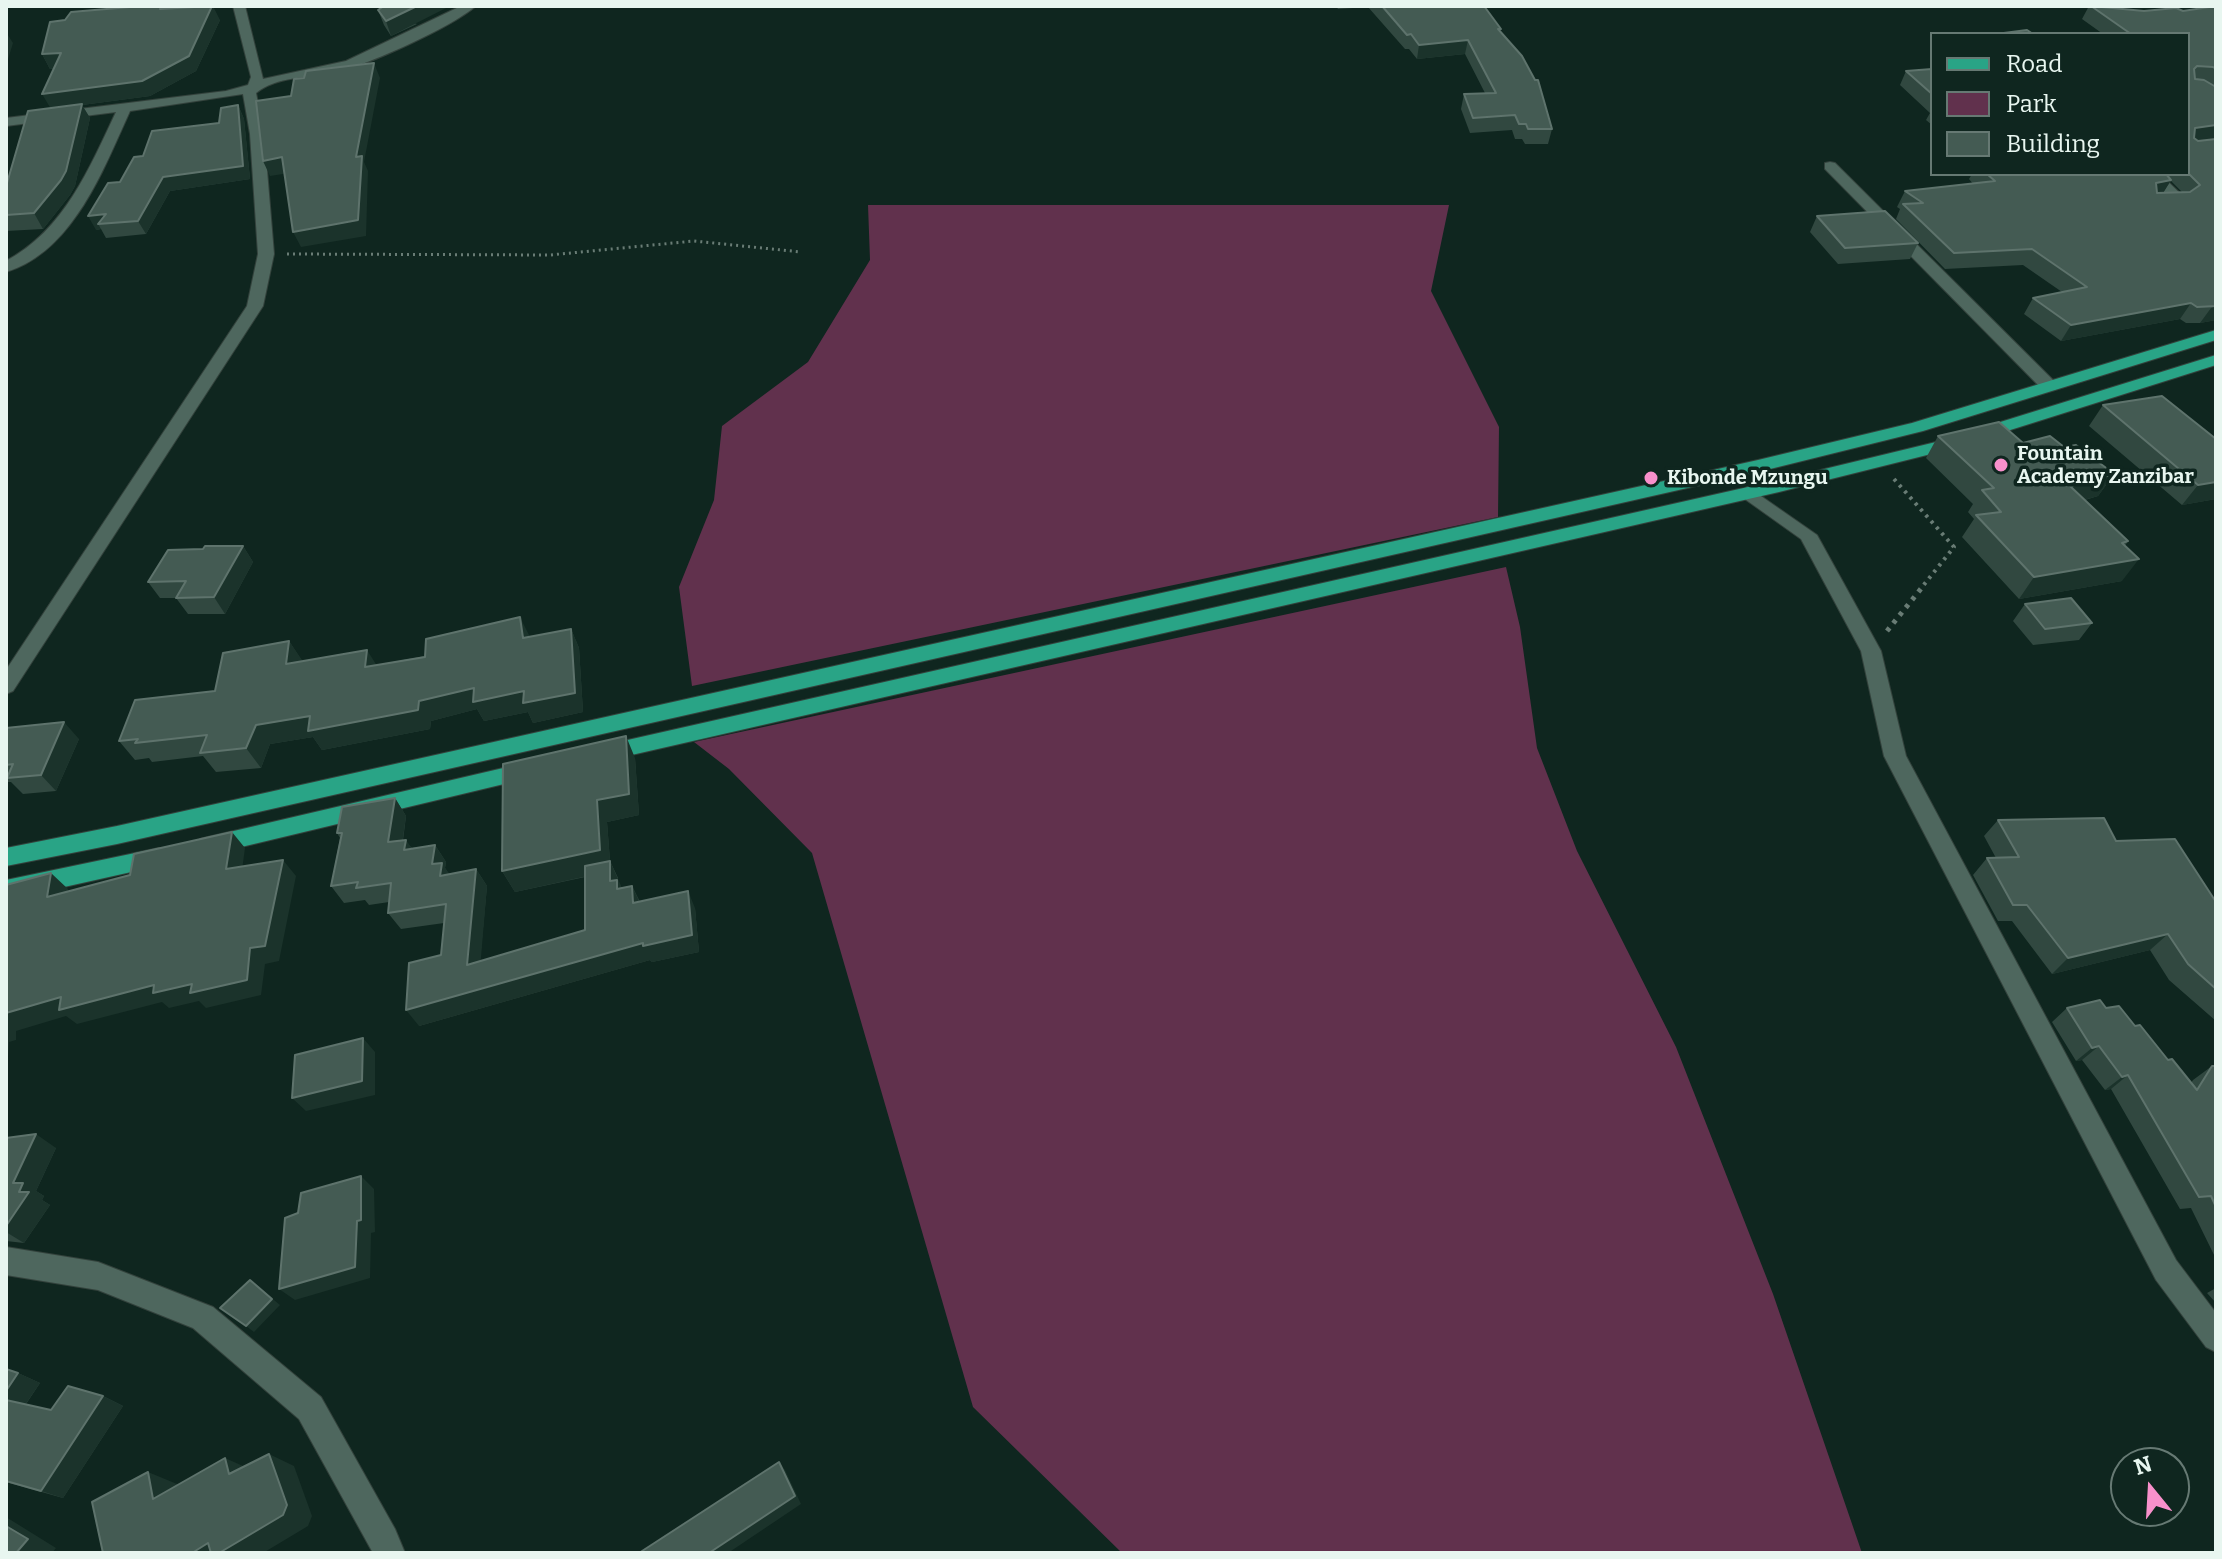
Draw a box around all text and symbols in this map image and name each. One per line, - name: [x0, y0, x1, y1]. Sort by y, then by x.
- legend: [1930, 32, 2190, 176]
- text: Road: [2006, 50, 2062, 78]
- text: Park: [2006, 90, 2057, 118]
- text: Building: [2006, 130, 2100, 158]
- place label: Fountain Academy Zanzibar: [2017, 442, 2194, 489]
- marker: Fountain Academy Zanzibar: [1992, 456, 2010, 474]
- place label: Kibonde Mzungu: [1667, 466, 1828, 490]
- marker: Kibonde Mzungu: [1642, 469, 1660, 487]
- north arrow: [2110, 1447, 2190, 1527]
- text: N: [2131, 1450, 2155, 1481]

